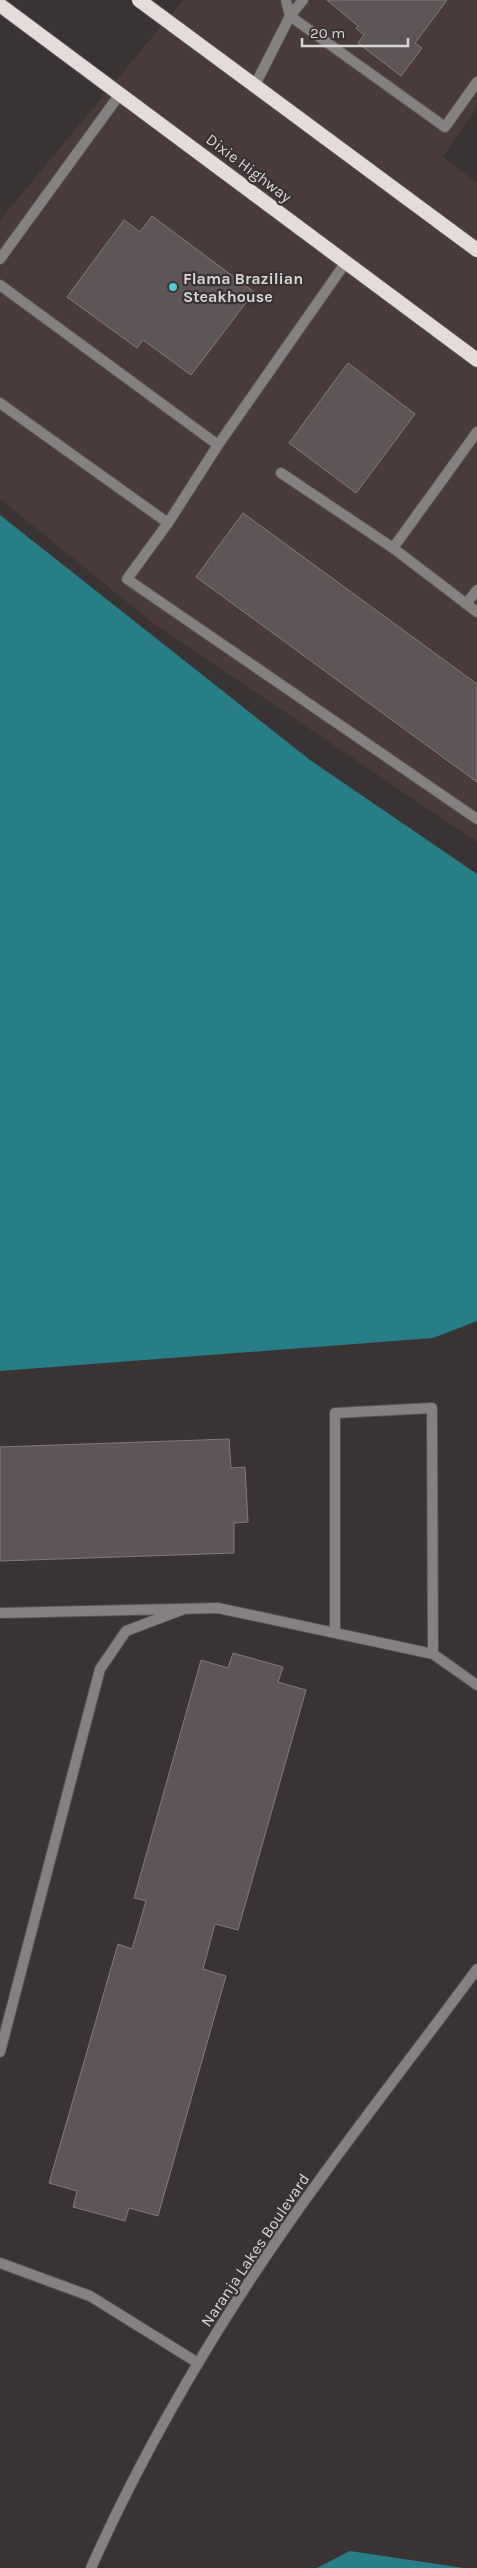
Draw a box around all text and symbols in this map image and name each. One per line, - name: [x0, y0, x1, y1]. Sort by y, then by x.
- scale bar: [302, 15, 408, 47]
- text: 20 m: [310, 24, 345, 42]
- street label: Dixie Highway: [202, 130, 296, 207]
- place label: Flama Brazilian Steakhouse: [183, 269, 303, 306]
- marker: Flama Brazilian Steakhouse: [167, 281, 179, 293]
- street label: Naranja Lakes Boulevard: [197, 2170, 313, 2330]

